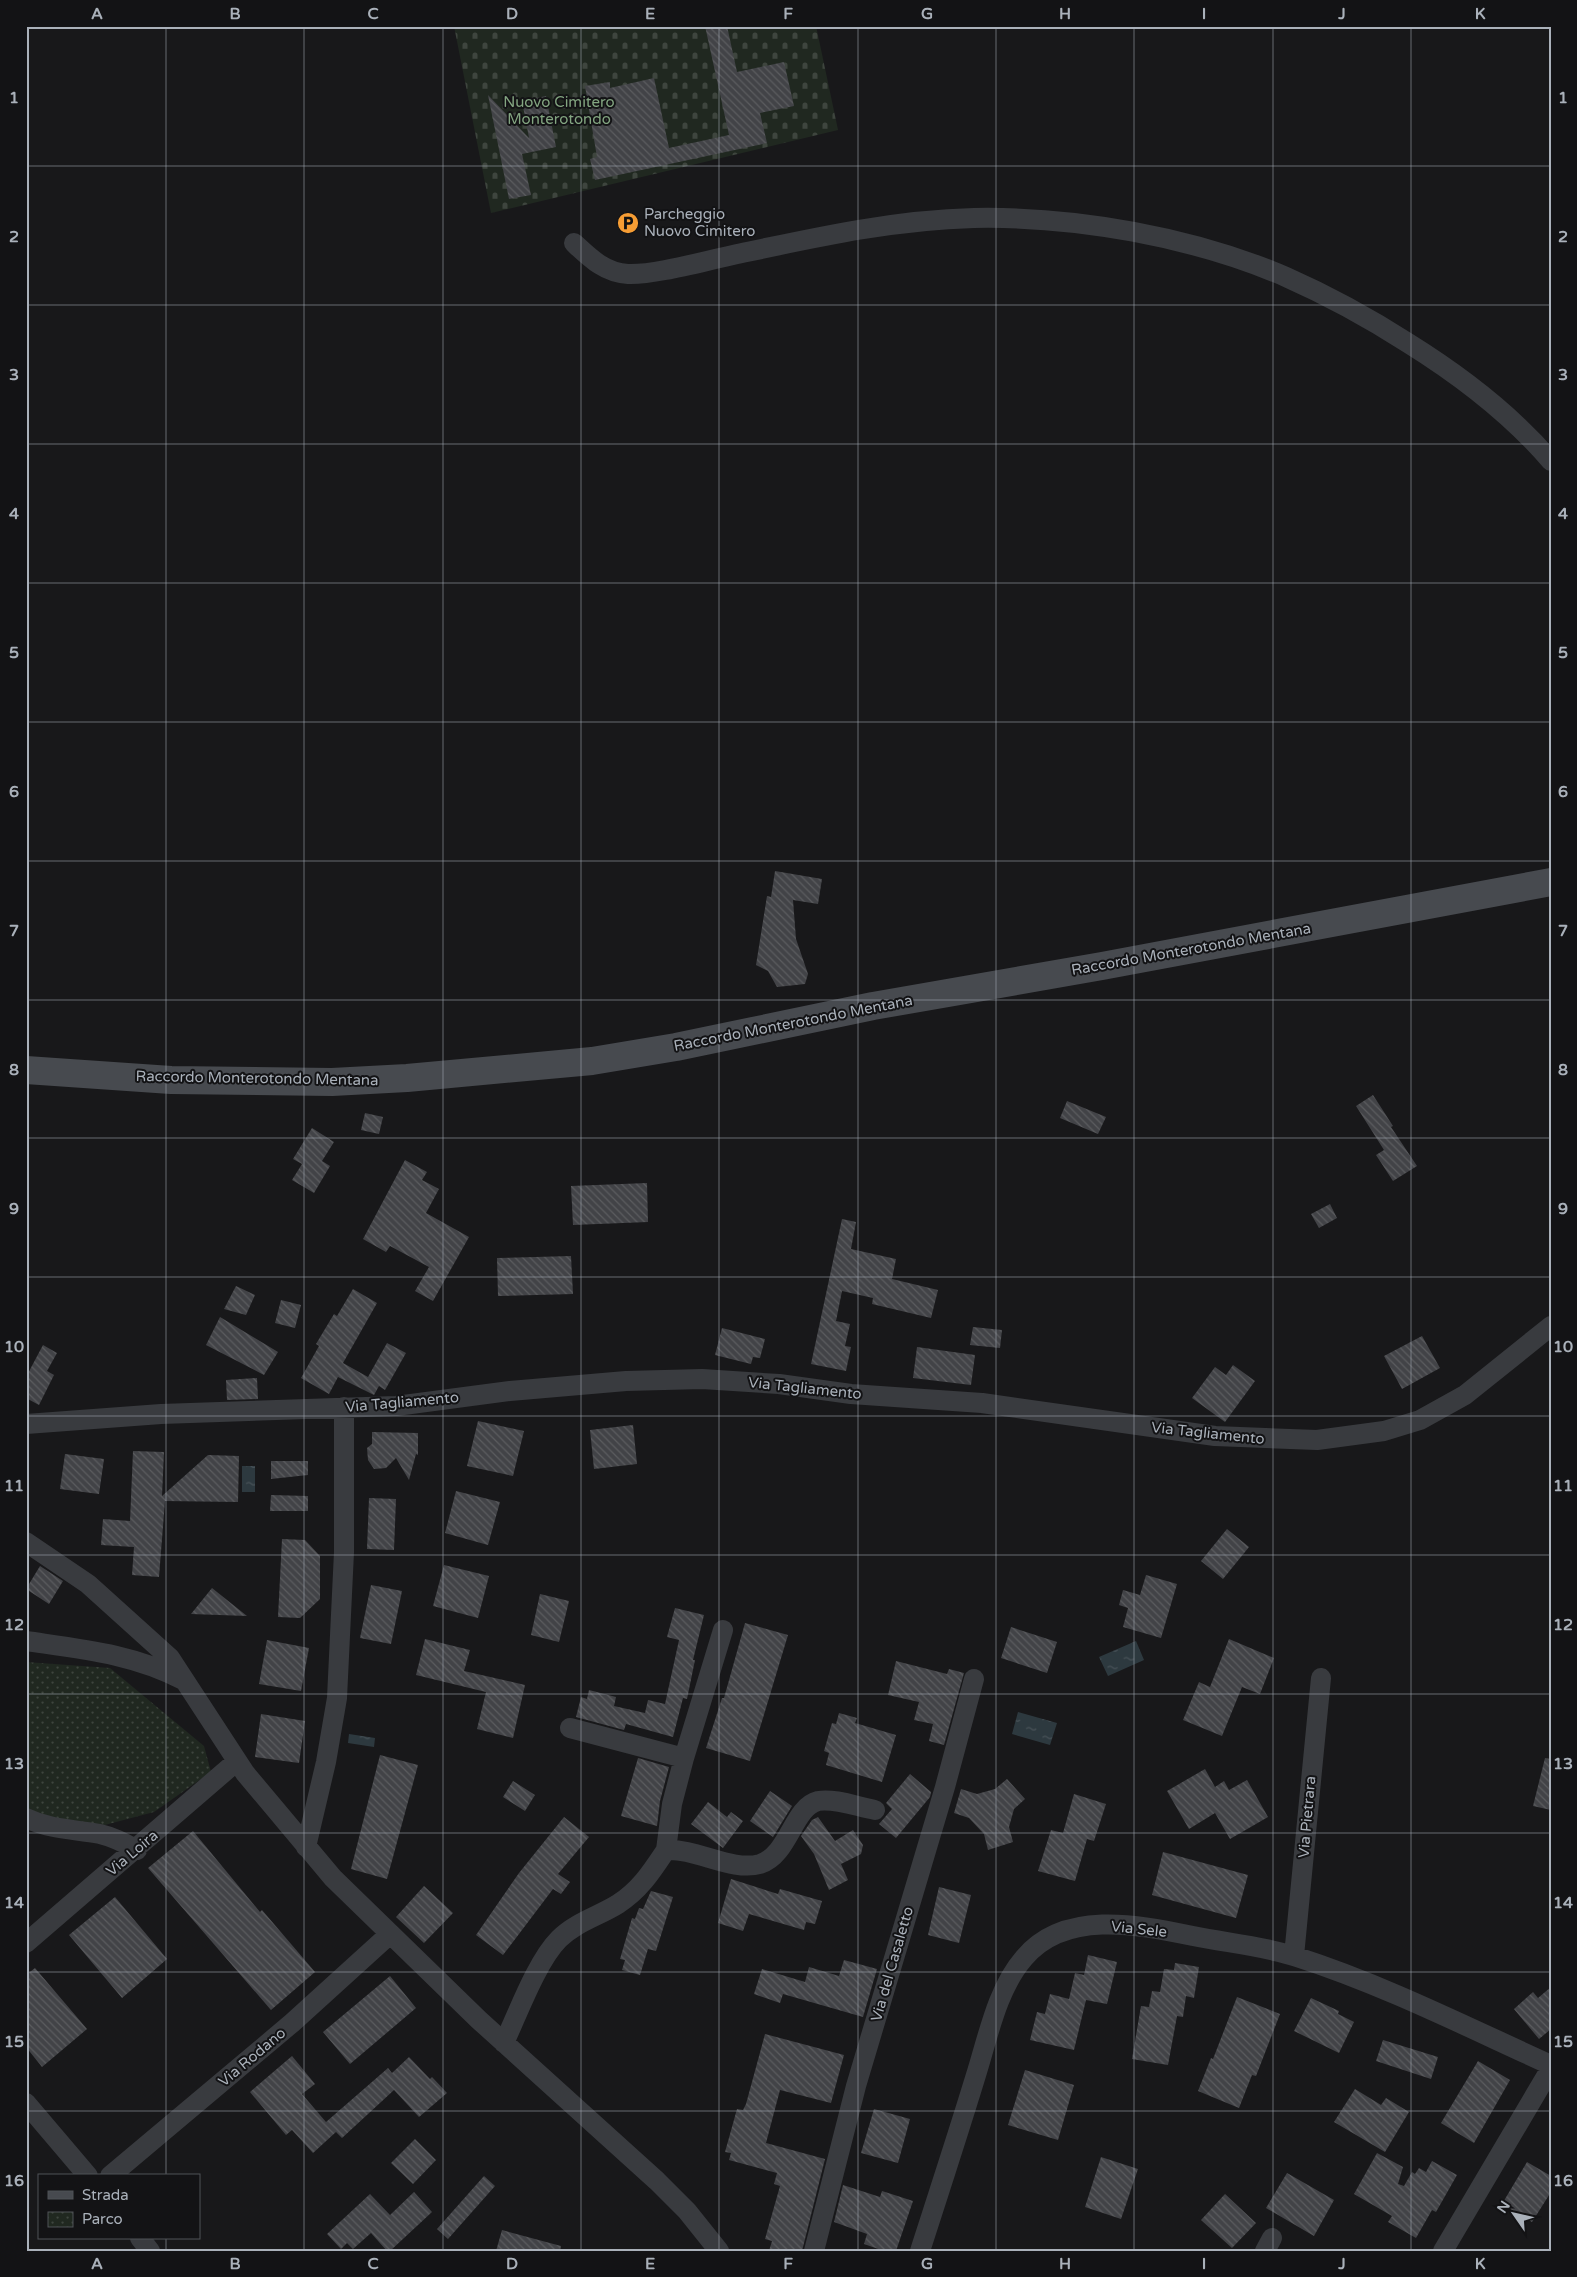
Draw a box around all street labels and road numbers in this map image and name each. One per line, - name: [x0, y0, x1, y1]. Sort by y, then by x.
- street label: Raccordo Monterotondo Mentana: [1070, 919, 1312, 979]
- street label: Raccordo Monterotondo Mentana: [672, 991, 914, 1055]
- street label: Raccordo Monterotondo Mentana: [135, 1067, 379, 1089]
- street label: Via Tagliamento: [747, 1373, 863, 1403]
- street label: Via Tagliamento: [344, 1388, 460, 1416]
- street label: Via Tagliamento: [1150, 1418, 1266, 1448]
- street label: Via Pietrara: [1294, 1775, 1320, 1859]
- street label: Via Loira: [102, 1826, 162, 1880]
- street label: Via del Casaletto: [867, 1904, 917, 2024]
- street label: Via Sele: [1110, 1917, 1168, 1941]
- street label: Via Rodano: [215, 2024, 289, 2090]

